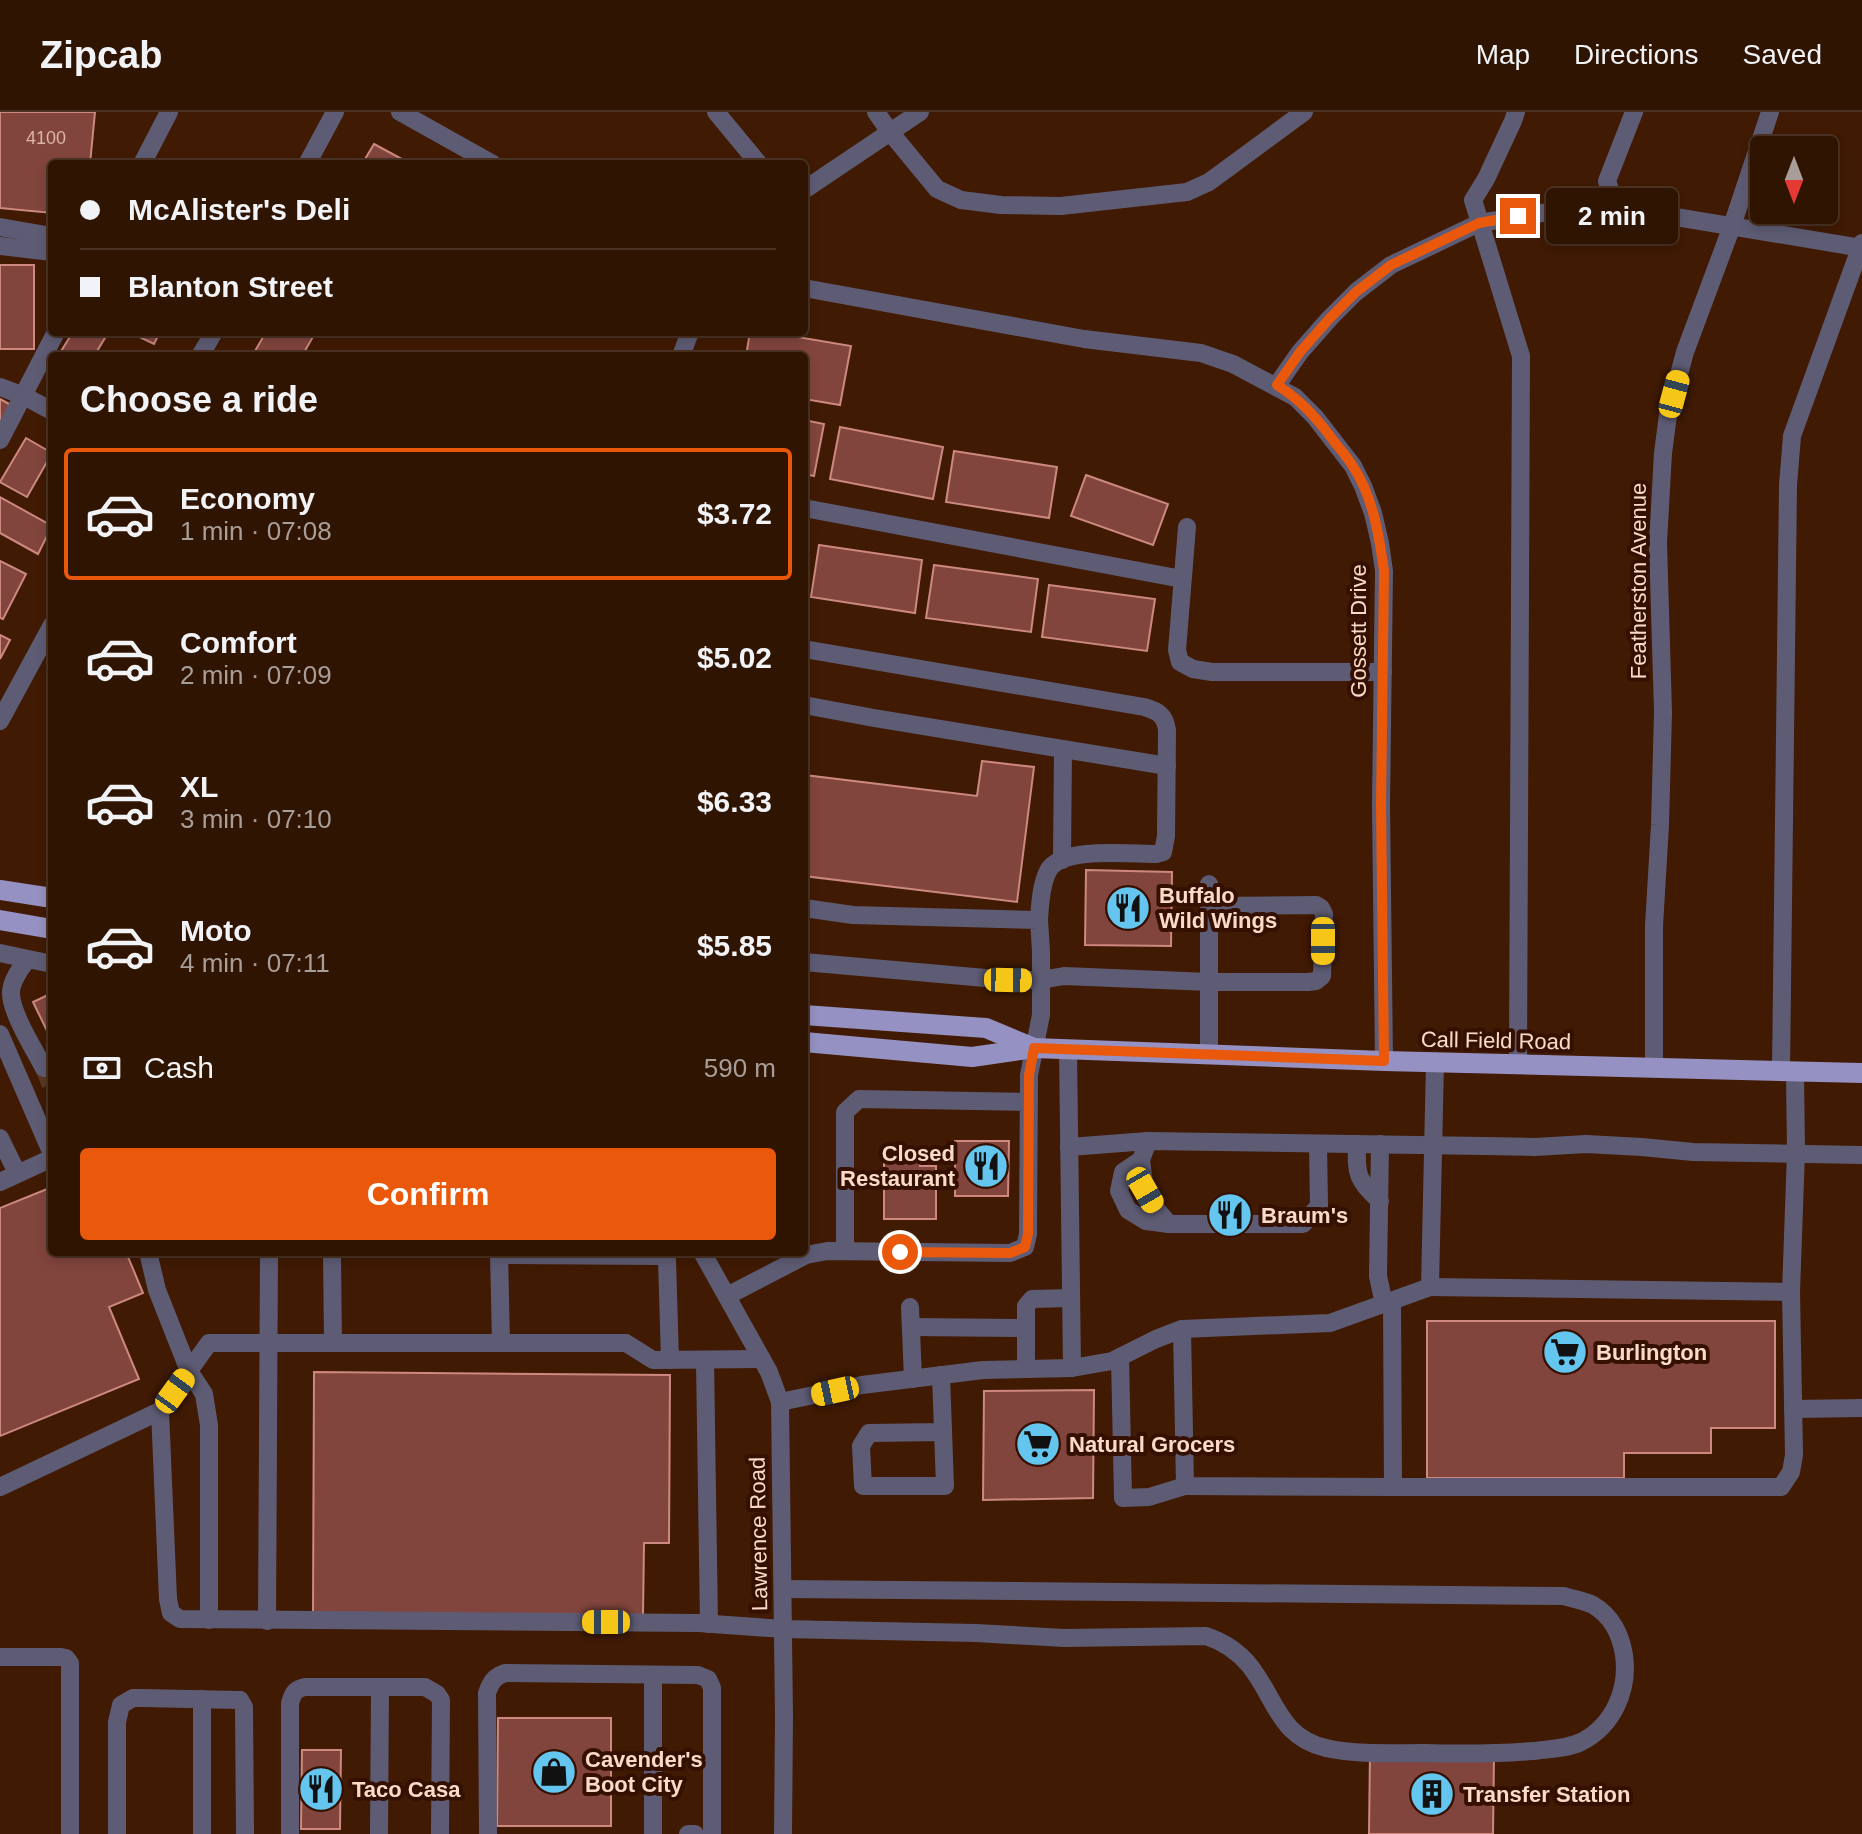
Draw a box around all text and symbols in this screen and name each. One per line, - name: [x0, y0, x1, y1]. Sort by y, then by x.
- text: Zipcab: [40, 34, 162, 76]
- text: Map: [1476, 39, 1530, 70]
- text: Directions: [1574, 39, 1699, 70]
- text: Saved: [1743, 39, 1822, 70]
- house number: 4100: [26, 128, 66, 148]
- north arrow: [1750, 136, 1838, 224]
- map controls: [1750, 136, 1838, 224]
- callout: 2 min: [1546, 188, 1678, 244]
- text: McAlister's Deli: [128, 193, 350, 226]
- route end: [1500, 198, 1536, 234]
- text: 2 min: [1578, 201, 1646, 231]
- text: Blanton Street: [128, 270, 333, 303]
- car: [1656, 368, 1692, 420]
- text: Choose a ride: [80, 379, 318, 420]
- icon: car: [84, 478, 156, 550]
- text: Economy: [180, 482, 315, 515]
- street label: Featherston Avenue: [1626, 483, 1651, 679]
- text: $3.72: [697, 497, 772, 530]
- text: 1 min · 07:08: [180, 516, 332, 546]
- street label: Gossett Drive: [1346, 564, 1371, 698]
- icon: car: [84, 622, 156, 694]
- text: Comfort: [180, 626, 297, 659]
- text: $5.02: [697, 641, 772, 674]
- text: 2 min · 07:09: [180, 660, 332, 690]
- icon: car: [84, 766, 156, 838]
- text: XL: [180, 770, 218, 803]
- text: $6.33: [697, 785, 772, 818]
- text: 3 min · 07:10: [180, 804, 332, 834]
- place label: Buffalo Wild Wings: [1159, 883, 1277, 933]
- restaurant icon: Buffalo Wild Wings: [1104, 884, 1152, 932]
- icon: car: [84, 910, 156, 982]
- text: Moto: [180, 914, 252, 947]
- car: [1311, 917, 1335, 965]
- text: $5.85: [697, 929, 772, 962]
- text: 4 min · 07:11: [180, 948, 330, 978]
- car: [984, 968, 1032, 992]
- street label: Call Field Road: [1421, 1027, 1571, 1054]
- icon: cash: [80, 1046, 124, 1090]
- text: Cash: [144, 1051, 214, 1084]
- text: 590 m: [704, 1053, 776, 1083]
- place label: Closed Restaurant: [840, 1141, 956, 1191]
- restaurant icon: Closed Restaurant: [962, 1142, 1010, 1190]
- button: Confirm: [80, 1148, 776, 1240]
- car: [1123, 1163, 1167, 1217]
- restaurant icon: Braum's: [1206, 1191, 1254, 1239]
- place label: Braum's: [1261, 1203, 1348, 1228]
- route start: [882, 1234, 918, 1270]
- supermarket icon: Burlington: [1541, 1328, 1589, 1376]
- place label: Burlington: [1596, 1340, 1707, 1365]
- car: [151, 1365, 199, 1417]
- car: [809, 1374, 861, 1408]
- supermarket icon: Natural Grocers: [1014, 1420, 1062, 1468]
- place label: Natural Grocers: [1069, 1432, 1235, 1457]
- street label: Lawrence Road: [745, 1457, 772, 1611]
- car: [582, 1610, 630, 1634]
- place label: Cavender's Boot City: [585, 1747, 703, 1797]
- shop icon: Cavender's Boot City: [530, 1748, 578, 1796]
- restaurant icon: Taco Casa: [297, 1765, 345, 1813]
- building icon: Transfer Station: [1408, 1770, 1456, 1818]
- place label: Taco Casa: [352, 1777, 461, 1802]
- place label: Transfer Station: [1463, 1782, 1630, 1807]

